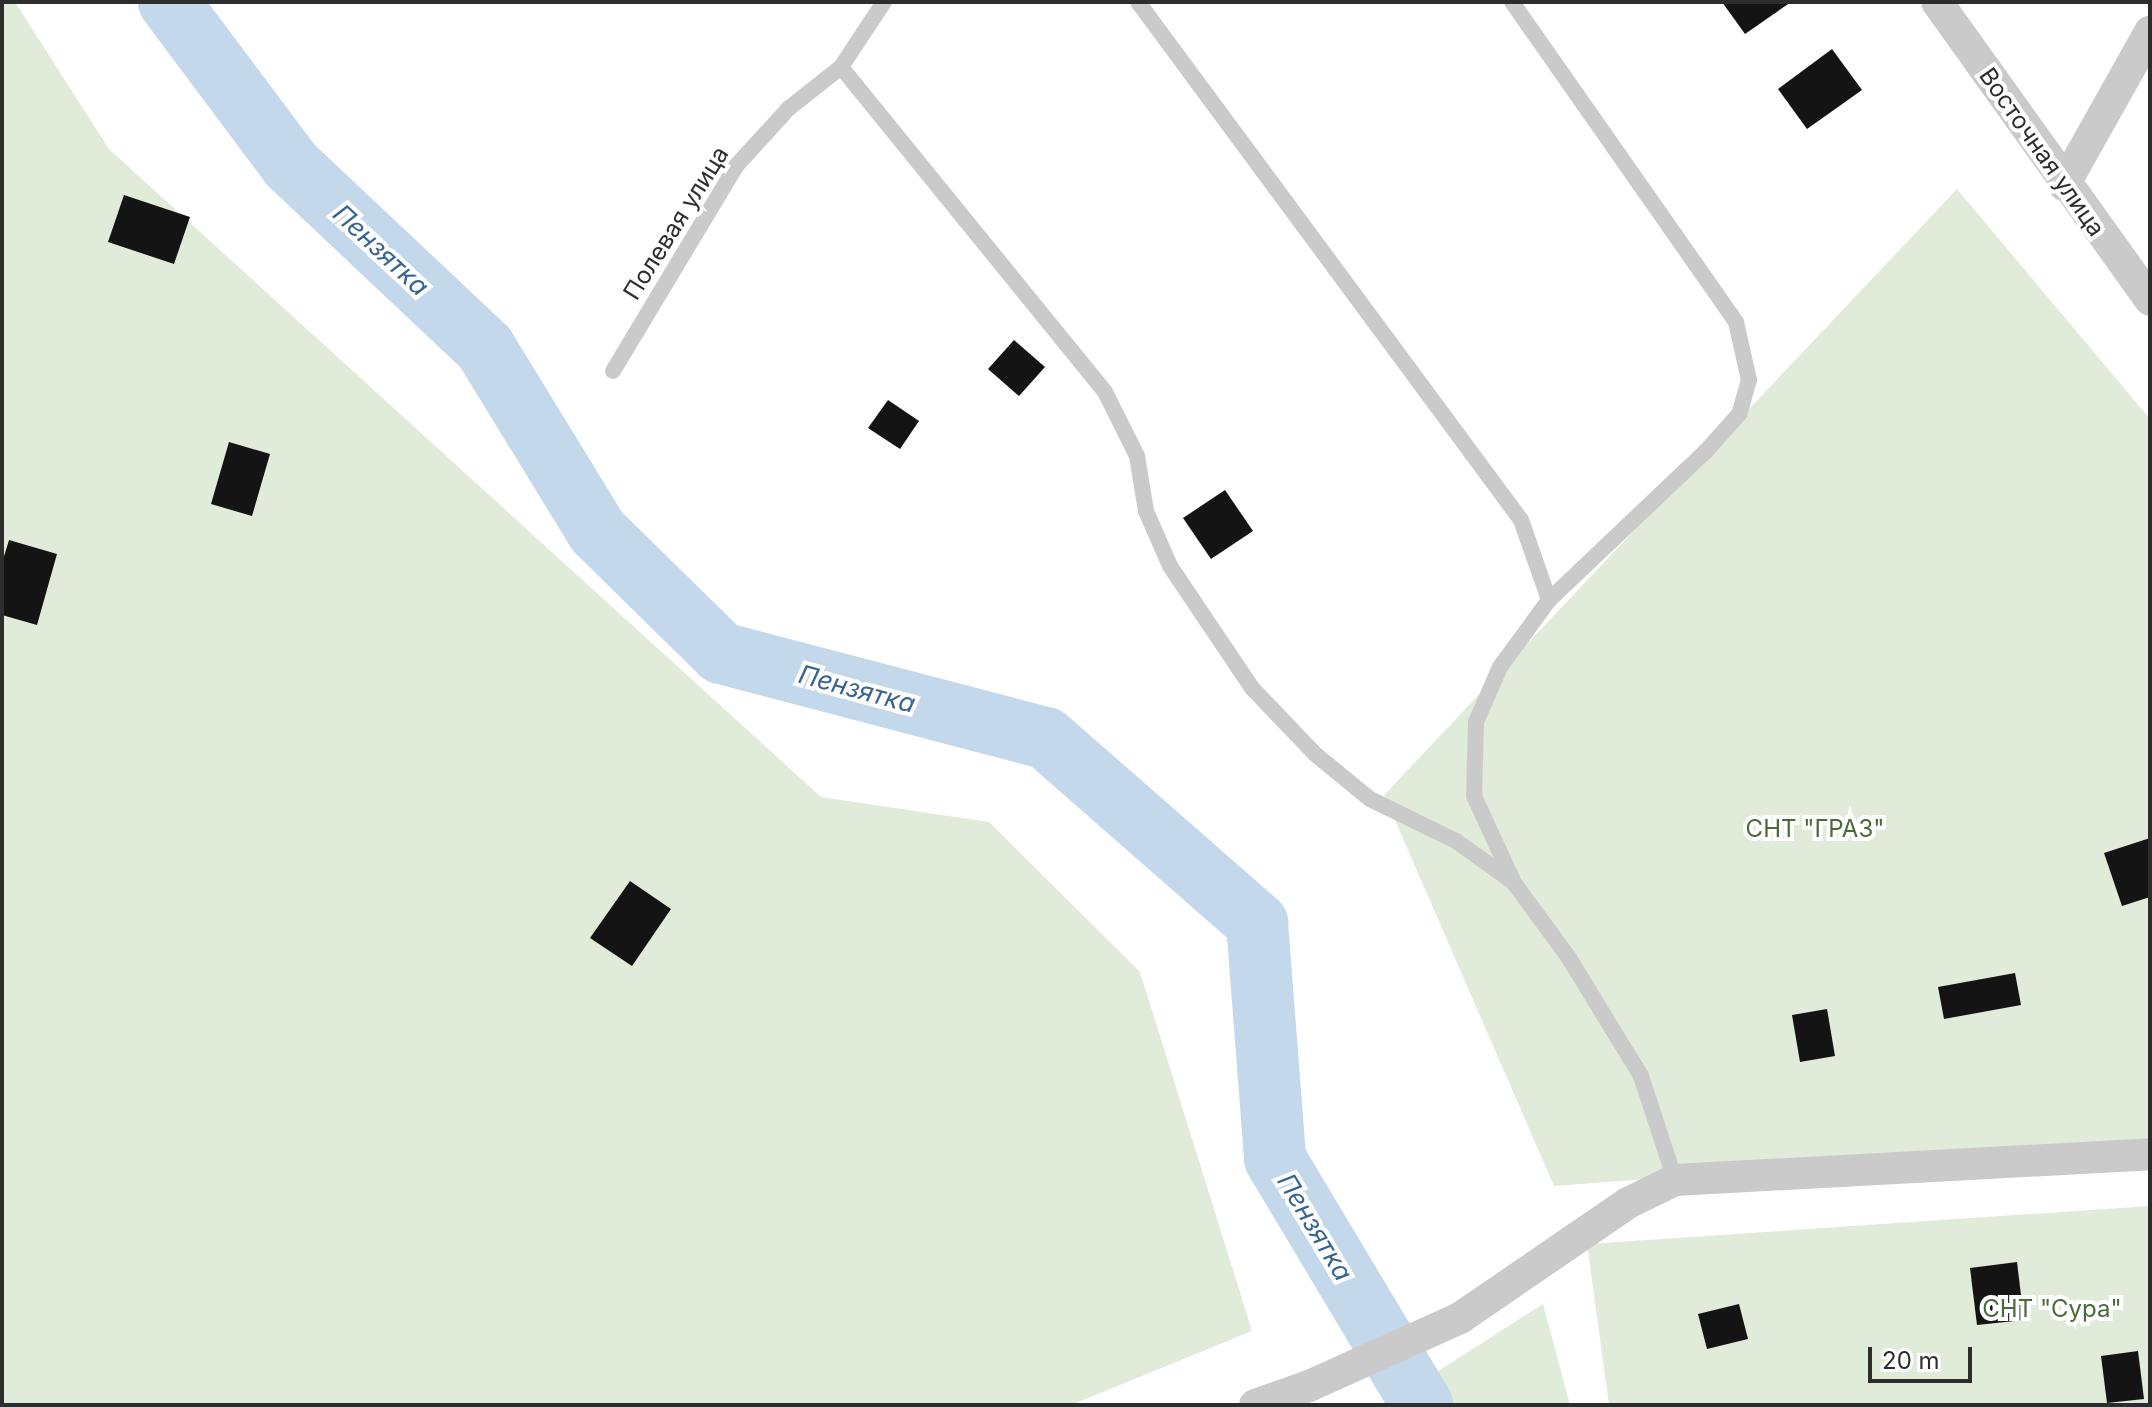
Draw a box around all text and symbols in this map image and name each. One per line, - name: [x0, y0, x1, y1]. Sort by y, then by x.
- street label: Восточная улица: [1973, 62, 2111, 242]
- street label: Полевая улица: [617, 141, 735, 305]
- water label: Пензятка: [327, 198, 435, 302]
- water label: Пензятка: [795, 658, 919, 720]
- park label: СНТ "ГРАЗ": [1746, 815, 1884, 843]
- water label: Пензятка: [1271, 1168, 1359, 1286]
- park label: СНТ "Сура": [1982, 1295, 2122, 1323]
- scale bar: [1872, 1331, 1976, 1381]
- text: 20 m: [1882, 1346, 1940, 1375]

